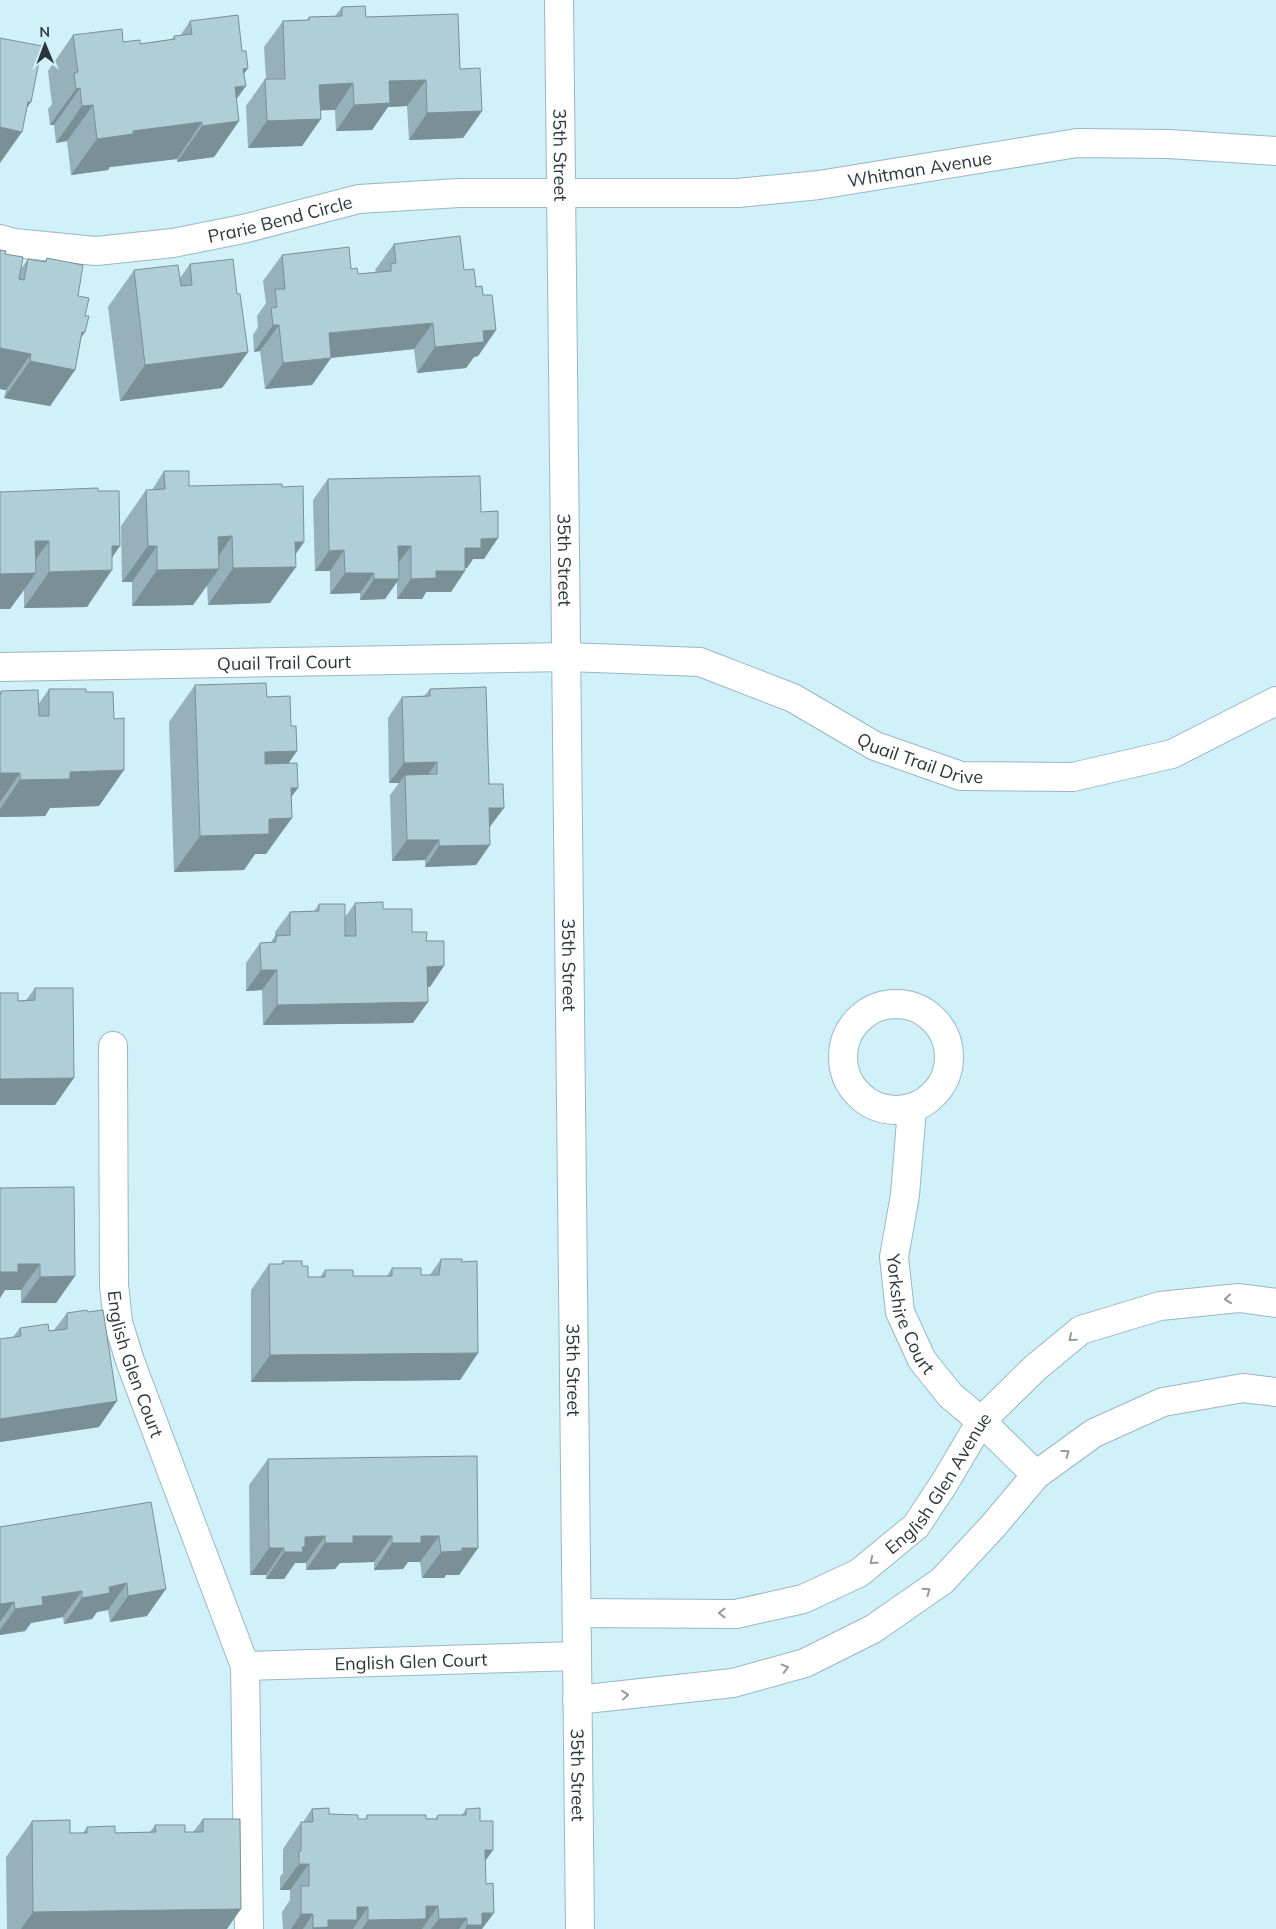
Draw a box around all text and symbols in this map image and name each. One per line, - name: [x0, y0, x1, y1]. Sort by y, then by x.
- north arrow: [20, 20, 70, 70]
- text: N: [39, 23, 50, 41]
- street label: 35th Street: [549, 108, 573, 202]
- street label: Whitman Avenue: [846, 146, 993, 192]
- street label: Prarie Bend Circle: [206, 190, 355, 247]
- street label: 35th Street: [553, 513, 577, 607]
- street label: Quail Trail Court: [217, 649, 351, 675]
- street label: Quail Trail Drive: [853, 727, 983, 788]
- street label: 35th Street: [557, 918, 582, 1012]
- street label: Yorkshire Court: [882, 1252, 940, 1379]
- street label: English Glen Court: [103, 1289, 169, 1440]
- one-way arrow: [1223, 1293, 1231, 1304]
- street label: 35th Street: [562, 1323, 586, 1417]
- one-way arrow: [1069, 1332, 1078, 1340]
- street label: English Glen Avenue: [880, 1406, 996, 1559]
- one-way arrow: [1061, 1450, 1070, 1459]
- one-way arrow: [870, 1556, 879, 1564]
- one-way arrow: [921, 1588, 931, 1597]
- one-way arrow: [718, 1608, 726, 1618]
- street label: English Glen Court: [334, 1647, 488, 1675]
- one-way arrow: [781, 1663, 789, 1674]
- one-way arrow: [622, 1690, 630, 1701]
- street label: 35th Street: [566, 1728, 590, 1822]

